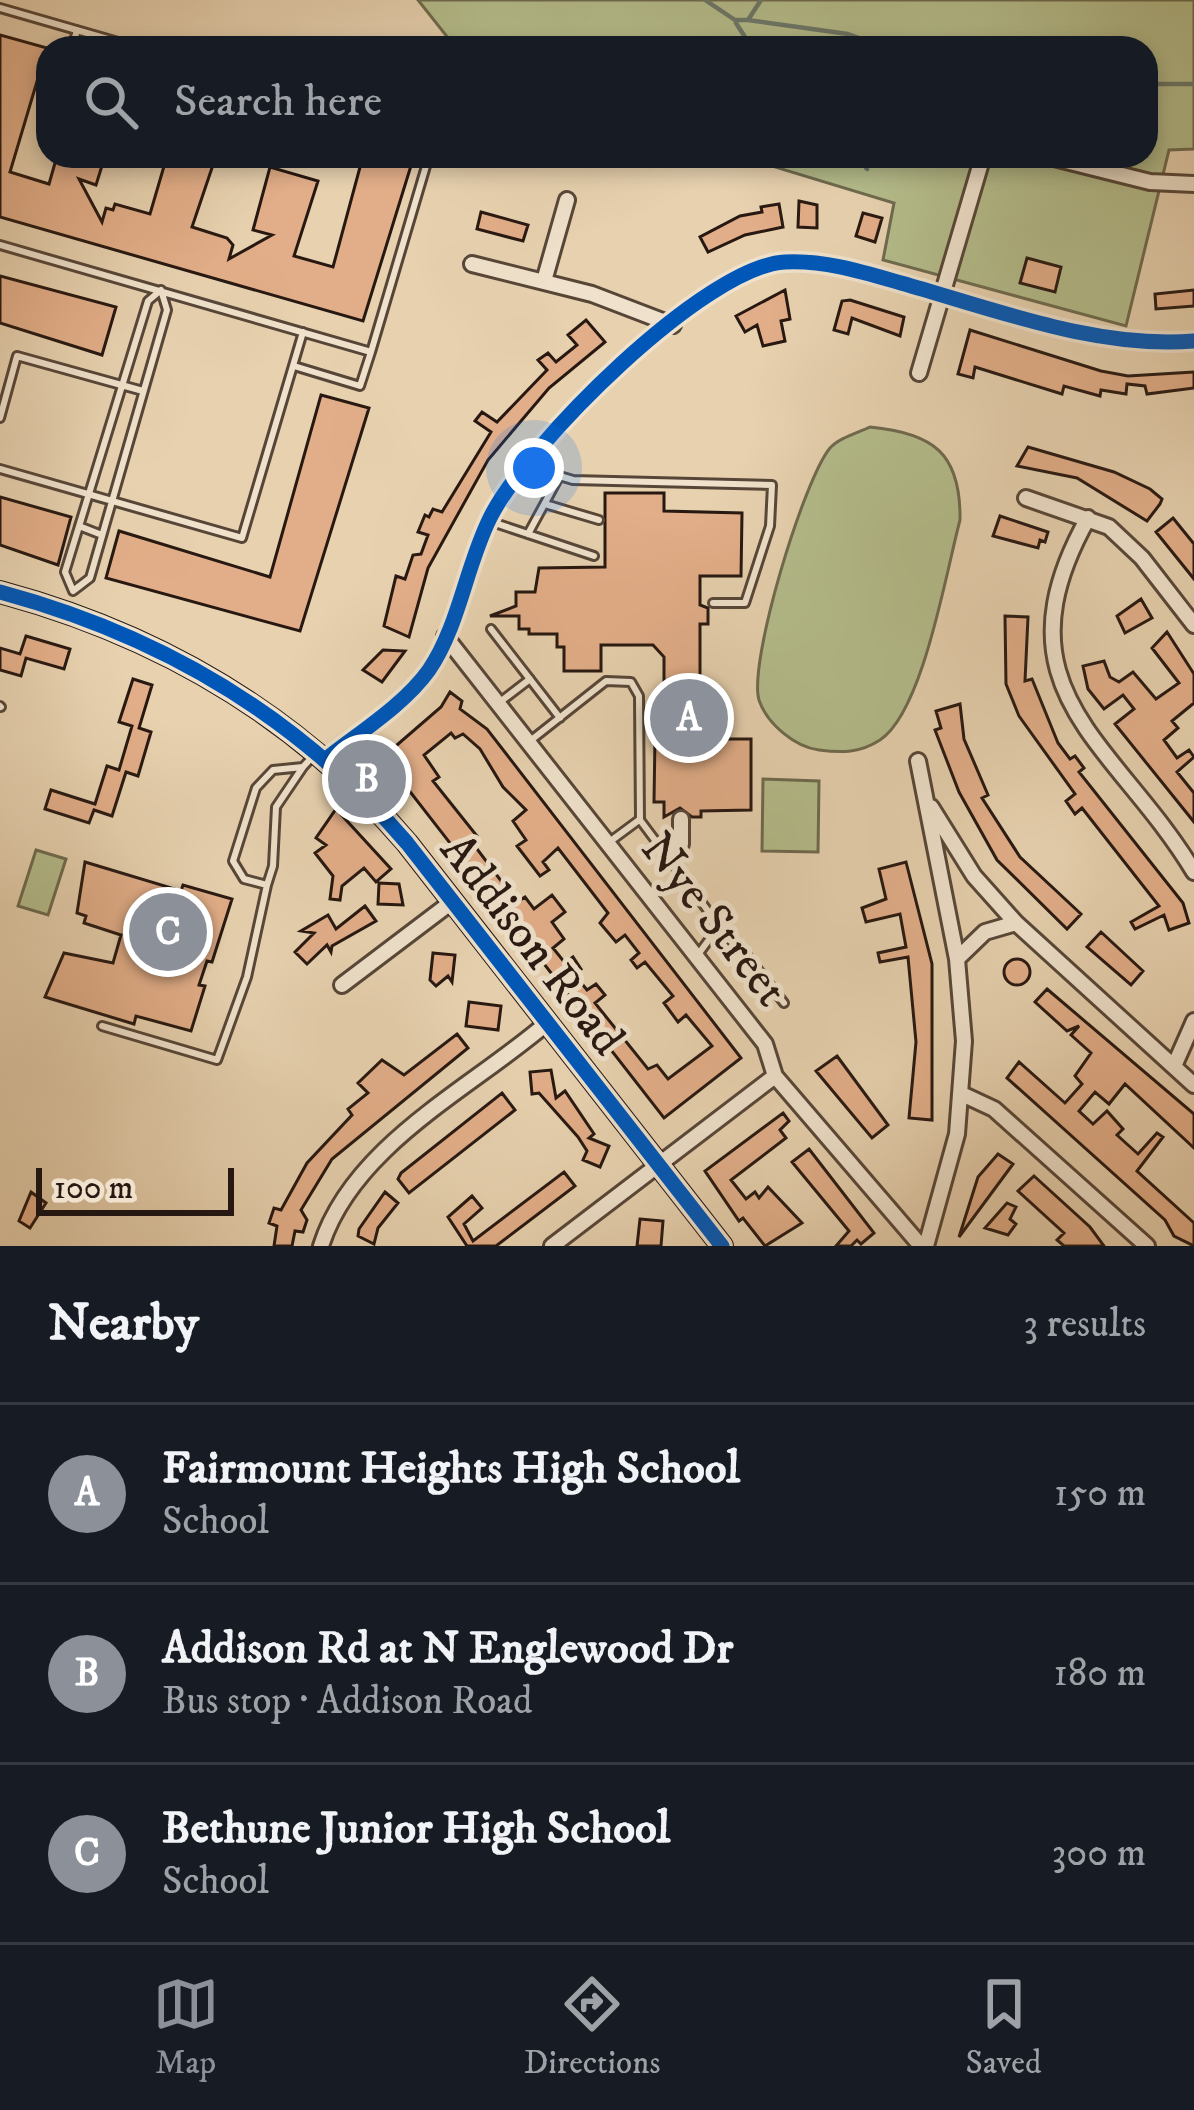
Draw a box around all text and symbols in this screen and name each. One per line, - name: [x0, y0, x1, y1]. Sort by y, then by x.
- search box: [36, 36, 1158, 168]
- icon: search: [78, 69, 144, 135]
- text: Search here: [174, 74, 382, 130]
- your location: [504, 438, 564, 498]
- pin: A: [650, 673, 728, 763]
- pin: B: [328, 734, 406, 824]
- street label: Nye Street: [627, 821, 800, 1019]
- street label: Addison Road: [426, 822, 637, 1068]
- pin: C: [129, 887, 207, 977]
- scale bar: [36, 1162, 234, 1215]
- text: 100 m: [54, 1168, 133, 1209]
- text: Nearby: [48, 1292, 199, 1356]
- text: 3 results: [1023, 1300, 1146, 1349]
- text: Fairmount Heights High School: [162, 1441, 740, 1497]
- text: A: [75, 1469, 99, 1518]
- text: 150 m: [1054, 1469, 1146, 1518]
- text: School: [162, 1497, 269, 1546]
- text: Addison Rd at N Englewood Dr: [162, 1621, 733, 1677]
- text: B: [75, 1649, 99, 1698]
- text: 180 m: [1054, 1649, 1146, 1698]
- text: Bus stop · Addison Road: [162, 1677, 532, 1726]
- text: Bethune Junior High School: [162, 1801, 670, 1857]
- text: C: [74, 1829, 100, 1878]
- text: 300 m: [1052, 1829, 1146, 1878]
- text: School: [162, 1857, 269, 1906]
- tab: Map: [153, 1971, 219, 2084]
- tab: Directions: [524, 1971, 660, 2084]
- tab: Saved: [966, 1971, 1041, 2084]

